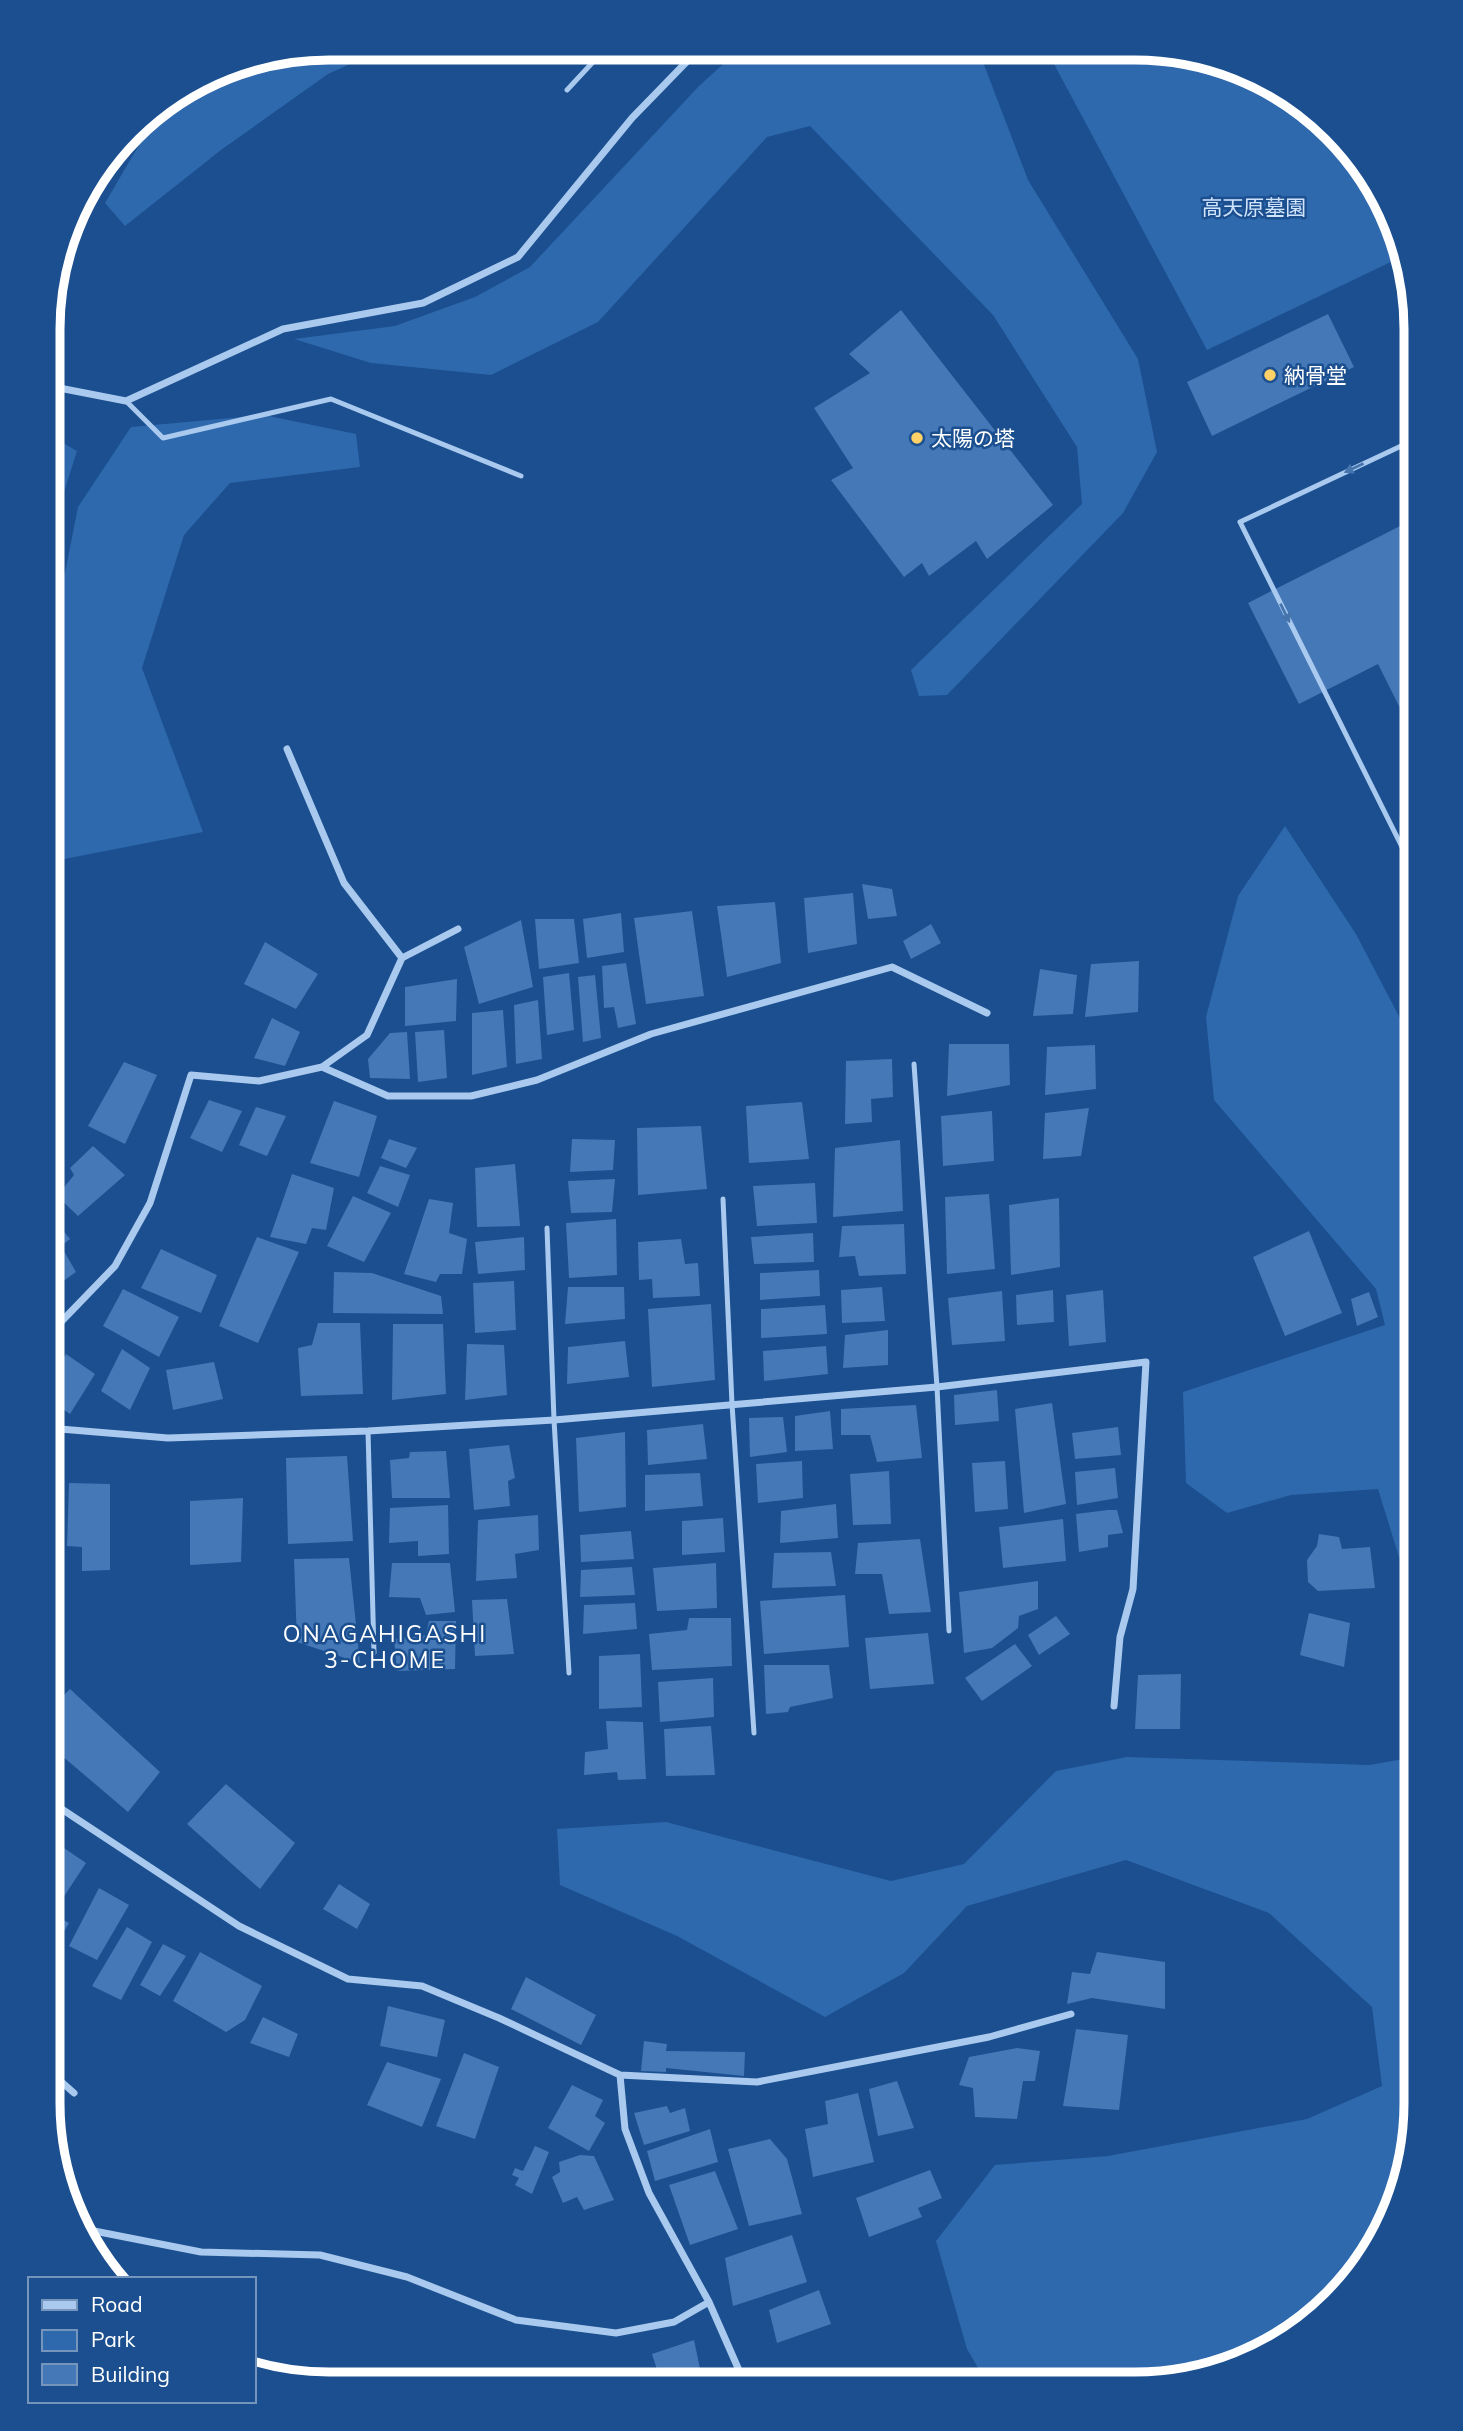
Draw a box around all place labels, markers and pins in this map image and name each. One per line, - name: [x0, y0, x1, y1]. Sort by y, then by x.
- place label: 納骨堂: [1284, 362, 1347, 388]
- marker: 納骨堂: [1262, 367, 1278, 383]
- place label: 太陽の塔: [931, 425, 1015, 451]
- marker: 太陽の塔: [909, 430, 925, 446]

